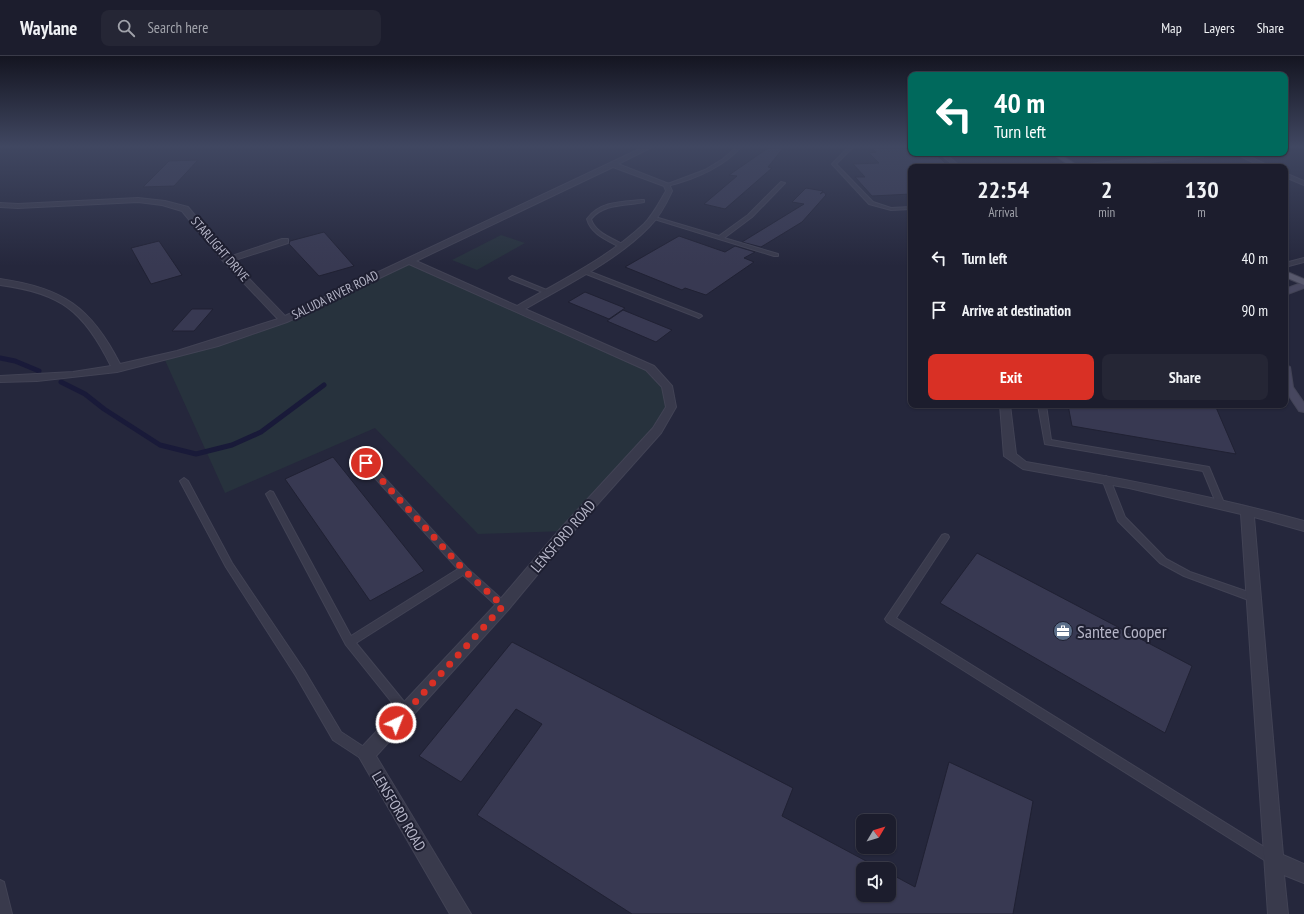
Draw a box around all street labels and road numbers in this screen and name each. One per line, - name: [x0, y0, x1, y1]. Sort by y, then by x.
- street label: STARLIGHT DRIVE: [187, 213, 253, 285]
- street label: SALUDA RIVER ROAD: [289, 267, 381, 323]
- street label: LENSFORD ROAD: [526, 496, 600, 576]
- street label: LENSFORD ROAD: [368, 768, 430, 854]

